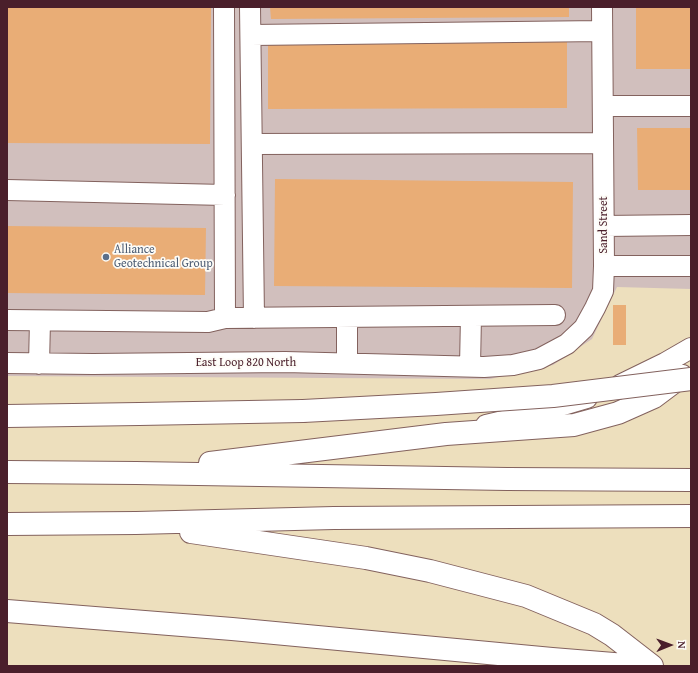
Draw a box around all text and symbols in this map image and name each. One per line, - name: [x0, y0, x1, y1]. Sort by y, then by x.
- street label: Sand Street: [597, 196, 611, 254]
- place label: Alliance Geotechnical Group: [114, 243, 213, 271]
- marker: Alliance Geotechnical Group: [101, 252, 111, 262]
- street label: East Loop 820 North: [196, 356, 296, 370]
- north arrow: [650, 625, 690, 665]
- text: N: [674, 641, 690, 649]

